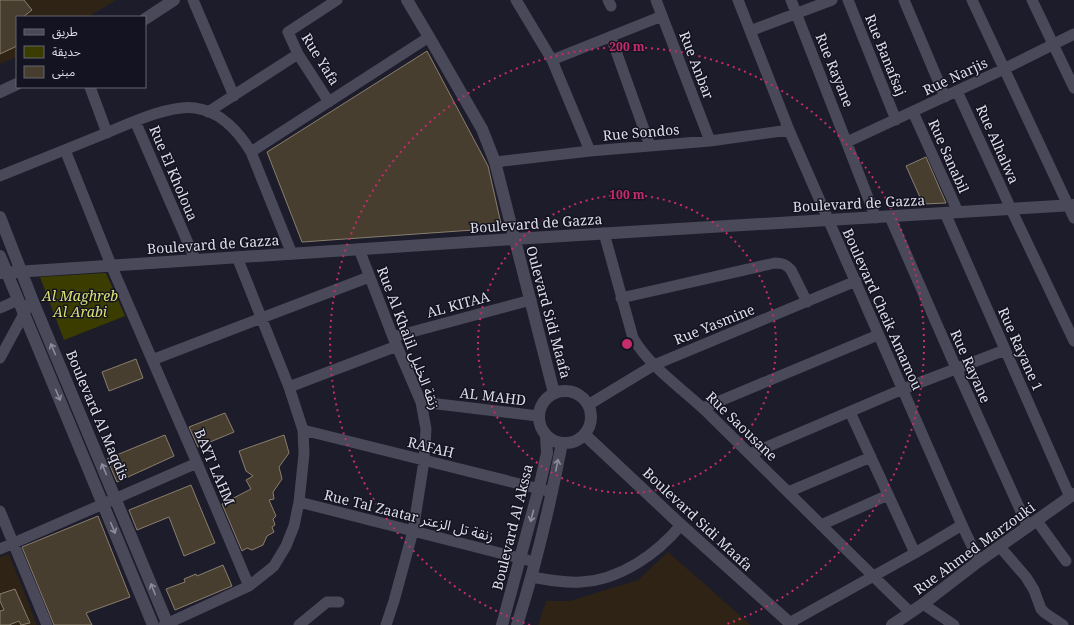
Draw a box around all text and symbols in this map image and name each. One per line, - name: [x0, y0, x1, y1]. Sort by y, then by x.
- street label: Rue Banafsaj: [861, 11, 911, 99]
- legend: [16, 16, 146, 88]
- text: طريق: [52, 23, 78, 40]
- street label: Rue Anbar: [675, 28, 719, 102]
- street label: Rue Yafa: [298, 29, 344, 89]
- street label: Rue Rayane: [812, 30, 858, 110]
- text: 200 m: [609, 38, 645, 55]
- text: حديقة: [52, 43, 81, 60]
- street label: Rue Narjis: [920, 53, 990, 99]
- text: مبنى: [52, 63, 75, 80]
- street label: Rue Alhalwa: [972, 102, 1024, 187]
- street label: Rue Sanabil: [924, 116, 974, 197]
- street label: Rue Sondos: [602, 119, 680, 145]
- street label: Rue El Kholoua: [145, 122, 203, 224]
- text: 100 m: [609, 186, 645, 203]
- street label: Boulevard de Gazza: [792, 190, 926, 216]
- street label: Boulevard de Gazza: [469, 209, 603, 237]
- street label: Boulevard Cheik Amamou: [839, 225, 927, 393]
- street label: Boulevard de Gazza: [146, 230, 280, 258]
- street label: Oulevard Sidi Maafa: [522, 244, 576, 381]
- street label: Rue Al Khalil زنقة الخليل: [373, 264, 445, 412]
- park label: Al Maghreb Al Arabi: [41, 286, 118, 321]
- street label: AL KITAA: [424, 286, 492, 322]
- street label: Rue Yasmine: [671, 299, 757, 349]
- street label: Rue Rayane 1: [994, 304, 1048, 394]
- street label: Rue Rayane: [946, 326, 996, 406]
- centre of rings: [620, 337, 634, 351]
- one-way arrow: [49, 343, 57, 355]
- street label: Boulevard Al Maqdis: [62, 347, 134, 483]
- street label: AL MAHD: [459, 383, 527, 409]
- street label: Rue Saousane: [702, 387, 782, 465]
- one-way arrow: [54, 389, 62, 401]
- street label: BAYT LAHM: [190, 426, 240, 508]
- street label: RAFAH: [406, 432, 456, 462]
- one-way arrow: [554, 459, 562, 472]
- street label: Boulevard Al Akssa: [487, 462, 537, 592]
- one-way arrow: [99, 463, 107, 475]
- street label: Boulevard Sidi Maafa: [639, 463, 757, 575]
- street label: Rue Tal Zaatar زنقة تل الزعتر: [322, 485, 496, 545]
- street label: Rue Ahmed Marzouki: [910, 497, 1039, 598]
- one-way arrow: [528, 509, 535, 522]
- one-way arrow: [110, 522, 117, 534]
- one-way arrow: [149, 583, 156, 595]

